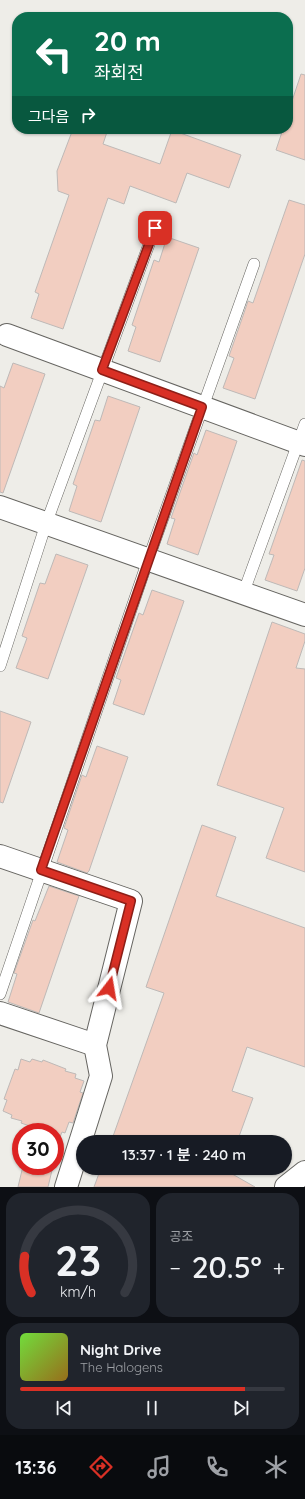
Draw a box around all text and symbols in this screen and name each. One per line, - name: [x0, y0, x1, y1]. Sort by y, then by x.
- text: 20 m: [94, 23, 161, 58]
- icon: left: [28, 28, 80, 80]
- text: 좌회전: [94, 61, 144, 84]
- icon: right: [77, 104, 99, 126]
- text: 그다음: [28, 107, 69, 126]
- pin: [138, 211, 172, 245]
- icon: arrive: [144, 217, 166, 239]
- position arrow: [88, 967, 130, 1009]
- speed limit sign: 30: [12, 1123, 64, 1175]
- text: 13:37 · 1 분 · 240 m: [122, 1145, 246, 1164]
- text: 공조: [170, 1228, 193, 1244]
- text: 23: [55, 1234, 101, 1286]
- text: 20.5°: [192, 1248, 262, 1286]
- text: −: [170, 1254, 181, 1282]
- text: +: [273, 1254, 285, 1282]
- text: km/h: [60, 1283, 96, 1301]
- text: Night Drive: [80, 1340, 161, 1359]
- text: The Halogens: [80, 1359, 163, 1375]
- icon: previous: [53, 1397, 75, 1419]
- icon: pause: [141, 1397, 163, 1419]
- icon: next: [230, 1397, 252, 1419]
- icon: directions: [87, 1453, 115, 1481]
- icon: music: [145, 1453, 173, 1481]
- icon: phone: [203, 1453, 231, 1481]
- icon: climate: [262, 1453, 290, 1481]
- text: 13:36: [15, 1456, 56, 1479]

